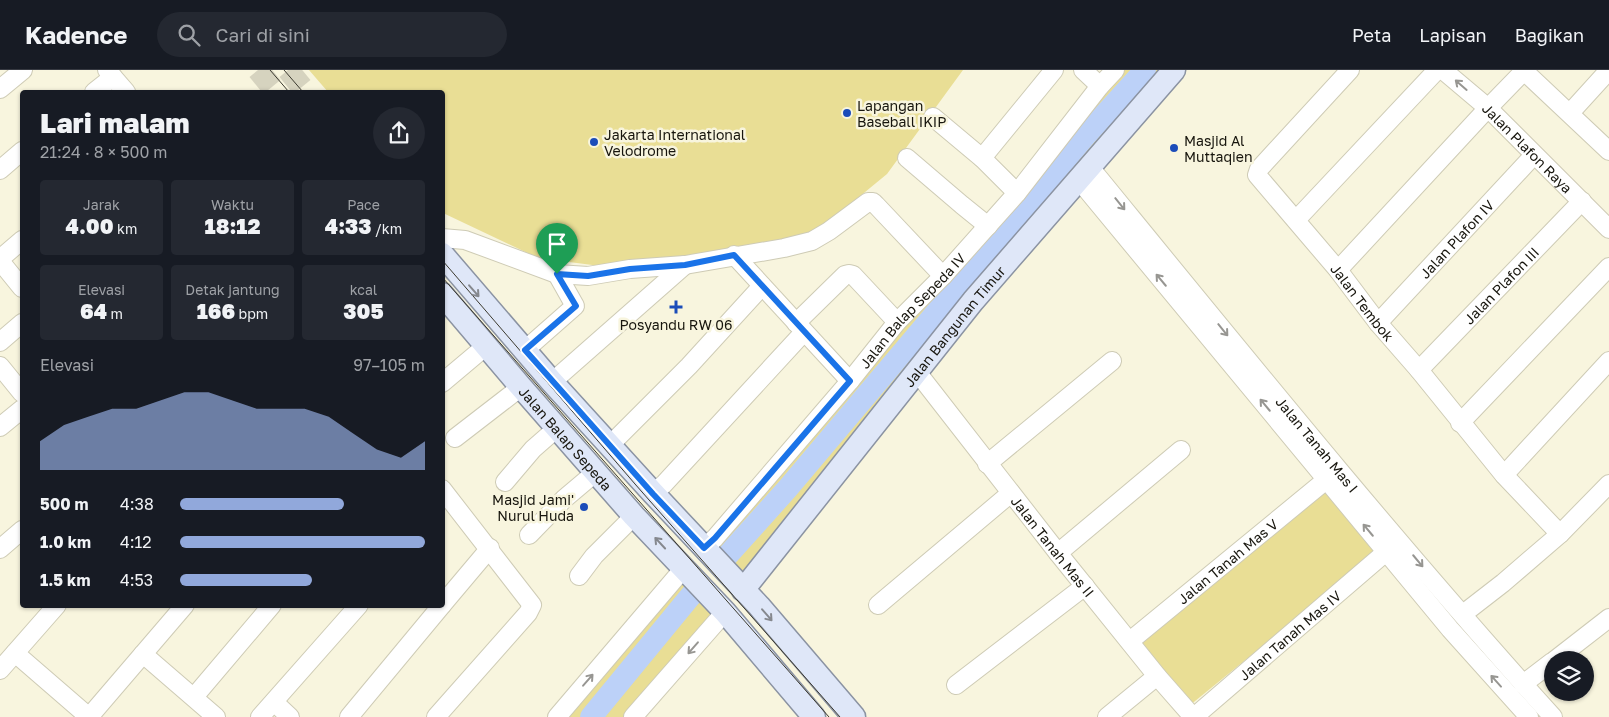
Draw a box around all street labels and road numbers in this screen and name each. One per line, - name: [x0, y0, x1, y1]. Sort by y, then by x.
- street label: Jalan Plafon Raya: [1479, 99, 1576, 196]
- street label: Jalan Plafon IV: [1416, 195, 1497, 282]
- street label: Jalan Plafon III: [1460, 243, 1542, 327]
- street label: Jalan Balap Sepeda IV: [855, 249, 969, 371]
- street label: Jalan Tembok: [1328, 260, 1398, 344]
- street label: Jalan Bangunan Timur: [900, 262, 1009, 390]
- street label: Jalan Balap Sepeda: [516, 383, 616, 494]
- street label: Jalan Tanah Mas I: [1273, 393, 1362, 496]
- street label: Jalan Tanah Mas II: [1008, 492, 1098, 600]
- street label: Jalan Tanah Mas V: [1174, 515, 1281, 607]
- street label: Jalan Tanah Mas IV: [1235, 586, 1344, 683]

